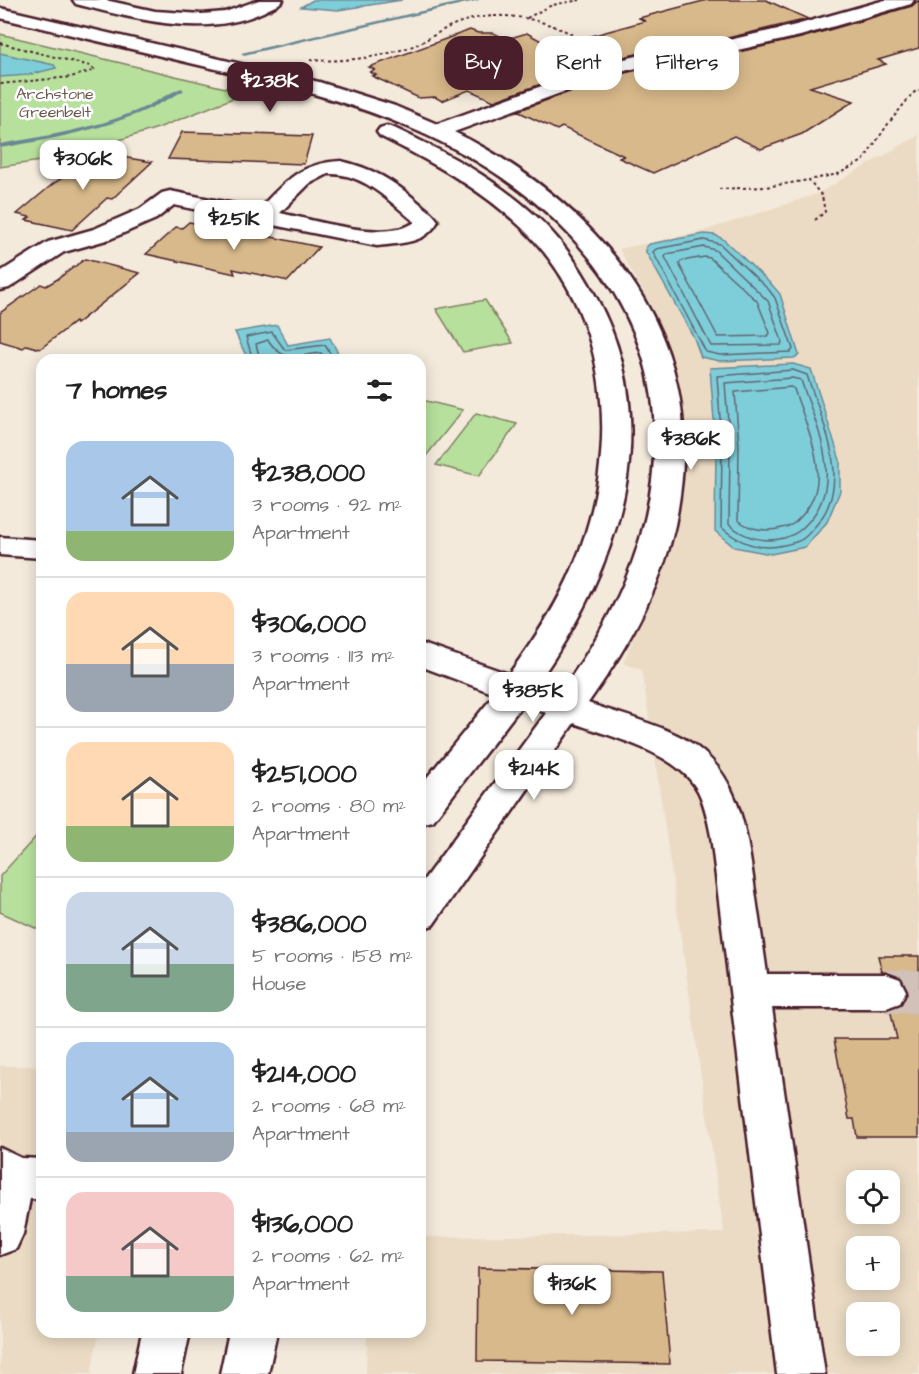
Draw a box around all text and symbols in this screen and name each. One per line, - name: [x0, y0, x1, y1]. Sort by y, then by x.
- chip: Buy: [444, 36, 523, 90]
- chip: Rent: [535, 36, 622, 90]
- chip: Filters: [634, 36, 739, 90]
- pin: $238K: [228, 62, 312, 113]
- text: $238K: [241, 67, 299, 95]
- park label: Archstone Greenbelt: [16, 83, 94, 123]
- pin: $306K: [41, 140, 125, 191]
- text: $306K: [54, 145, 112, 173]
- pin: $251K: [192, 200, 276, 251]
- text: $251K: [208, 205, 260, 233]
- text: 7 homes: [66, 372, 167, 408]
- icon: filters: [363, 374, 396, 407]
- pin: $386K: [649, 420, 733, 471]
- text: $386K: [662, 425, 720, 453]
- text: $238,000: [252, 455, 365, 491]
- icon: home: [114, 465, 186, 537]
- text: 3 rooms · 92 m²: [252, 491, 402, 519]
- text: Apartment: [252, 519, 350, 547]
- text: $306,000: [252, 606, 366, 642]
- icon: home: [114, 616, 186, 688]
- text: 3 rooms · 113 m²: [252, 642, 395, 670]
- text: Apartment: [252, 670, 350, 698]
- pin: $385K: [491, 672, 575, 723]
- text: $385K: [503, 677, 563, 705]
- pin: $214K: [492, 750, 576, 801]
- text: $214K: [509, 755, 559, 783]
- text: $251,000: [252, 756, 357, 792]
- icon: home: [114, 766, 186, 838]
- text: 2 rooms · 80 m²: [252, 792, 406, 820]
- text: Apartment: [252, 820, 350, 848]
- text: $386,000: [252, 906, 367, 942]
- icon: home: [114, 916, 186, 988]
- text: 5 rooms · 158 m²: [252, 942, 413, 970]
- text: House: [252, 970, 306, 998]
- text: $214,000: [252, 1056, 356, 1092]
- icon: home: [114, 1066, 186, 1138]
- text: 2 rooms · 68 m²: [252, 1092, 406, 1120]
- text: Apartment: [252, 1120, 350, 1148]
- map controls: [846, 1170, 900, 1356]
- button: locate: [846, 1170, 900, 1224]
- text: $136,000: [252, 1206, 353, 1242]
- icon: home: [114, 1216, 186, 1288]
- button: +: [846, 1236, 900, 1290]
- text: 2 rooms · 62 m²: [252, 1242, 404, 1270]
- pin: $136K: [530, 1265, 614, 1316]
- text: Apartment: [252, 1270, 350, 1298]
- text: $136K: [548, 1270, 596, 1298]
- button: −: [846, 1302, 900, 1356]

